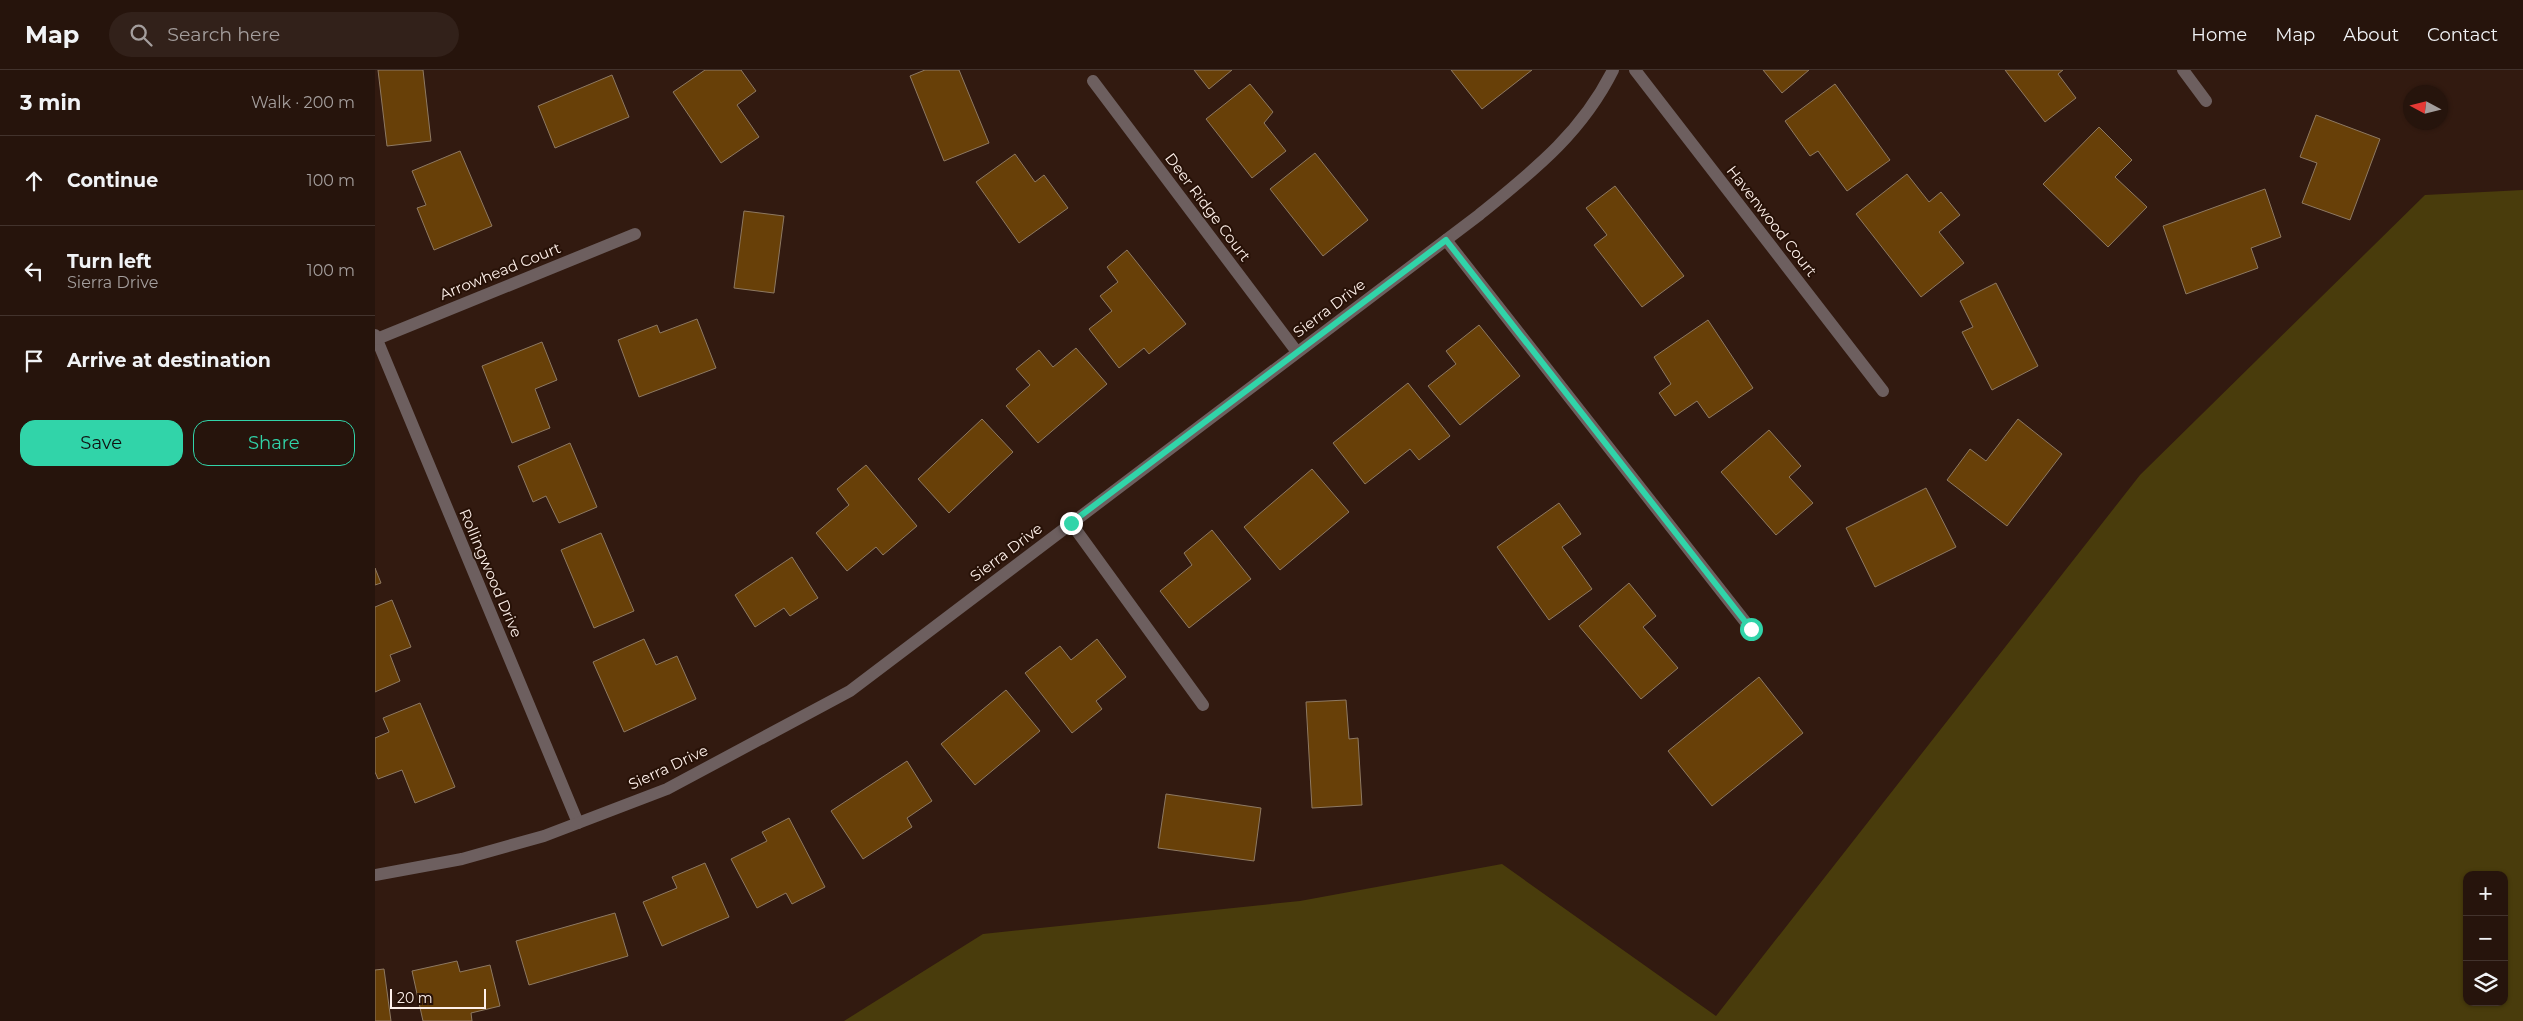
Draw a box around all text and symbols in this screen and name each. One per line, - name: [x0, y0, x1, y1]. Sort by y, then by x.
- search box: [109, 12, 459, 57]
- text: Map: [25, 20, 79, 49]
- icon: search: [127, 21, 155, 49]
- text: Search here: [167, 23, 280, 46]
- text: Home: [2191, 24, 2247, 46]
- text: Map: [2275, 24, 2315, 46]
- text: About: [2343, 24, 2399, 46]
- text: Contact: [2427, 24, 2498, 46]
- north arrow: [2403, 85, 2448, 130]
- text: 3 min: [20, 90, 81, 115]
- text: Walk · 200 m: [251, 93, 355, 112]
- street label: Deer Ridge Court: [1161, 149, 1255, 265]
- street label: Havenwood Court: [1723, 162, 1821, 280]
- icon: ahead: [20, 167, 48, 195]
- text: Continue: [67, 169, 158, 192]
- text: 100 m: [307, 171, 355, 190]
- street label: Arrowhead Court: [437, 238, 563, 304]
- text: Turn left: [67, 250, 152, 273]
- icon: left: [20, 257, 48, 285]
- text: 100 m: [307, 261, 355, 280]
- text: Sierra Drive: [67, 273, 158, 292]
- street label: Sierra Drive: [1289, 275, 1369, 341]
- icon: arrive: [20, 347, 48, 375]
- text: Arrive at destination: [67, 349, 271, 372]
- button: Save: [20, 420, 183, 466]
- button: Share: [193, 420, 355, 466]
- street label: Rollingwood Drive: [455, 506, 527, 640]
- route end: [1060, 512, 1083, 535]
- street label: Sierra Drive: [966, 519, 1046, 585]
- route start: [1740, 618, 1763, 641]
- street label: Sierra Drive: [625, 740, 711, 794]
- map controls: [2463, 871, 2508, 1006]
- button: +: [2463, 871, 2508, 916]
- button: −: [2463, 916, 2508, 961]
- button: layers: [2463, 961, 2508, 1006]
- scale bar: [390, 986, 486, 1009]
- text: 20 m: [397, 989, 433, 1007]

